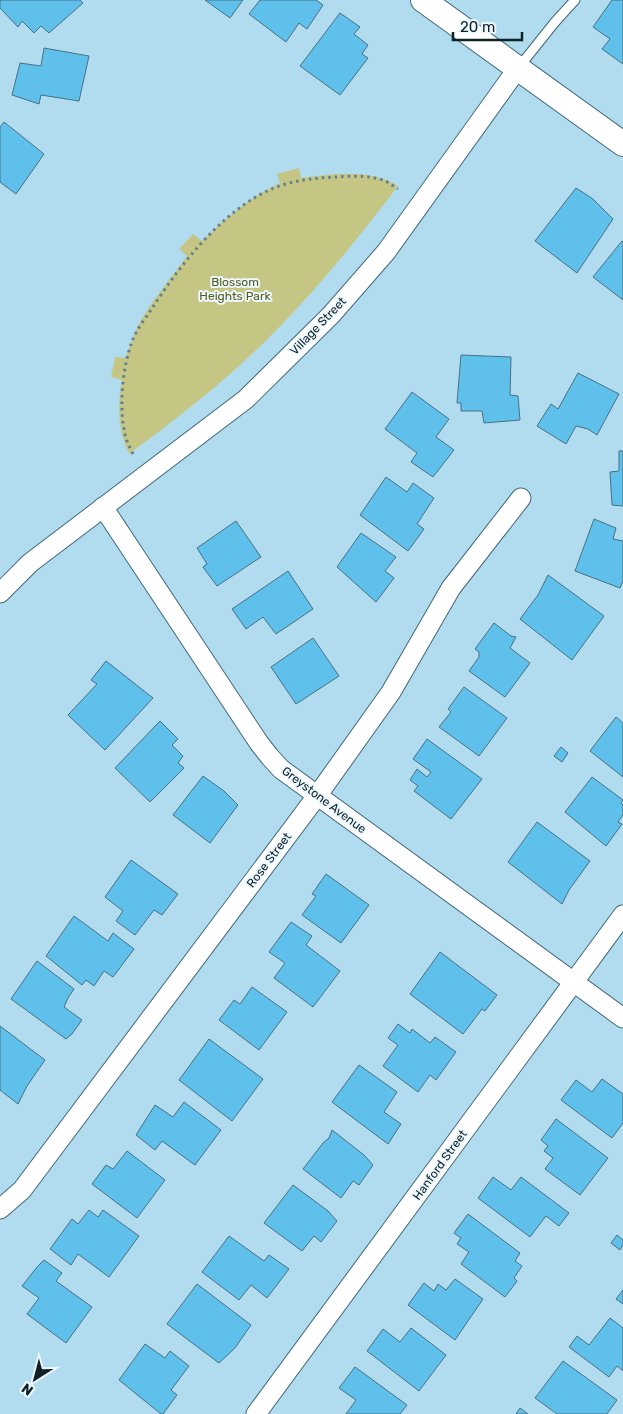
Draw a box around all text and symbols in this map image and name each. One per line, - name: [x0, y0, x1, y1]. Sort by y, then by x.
- scale bar: [453, 10, 522, 42]
- text: 20 m: [460, 18, 495, 36]
- park label: Blossom Heights Park: [199, 275, 271, 303]
- street label: Village Street: [287, 294, 349, 358]
- street label: Greystone Avenue: [279, 764, 369, 836]
- street label: Rose Street: [244, 830, 294, 890]
- street label: Hanford Street: [410, 1127, 470, 1203]
- north arrow: [10, 1354, 60, 1404]
- text: N: [19, 1379, 37, 1399]

